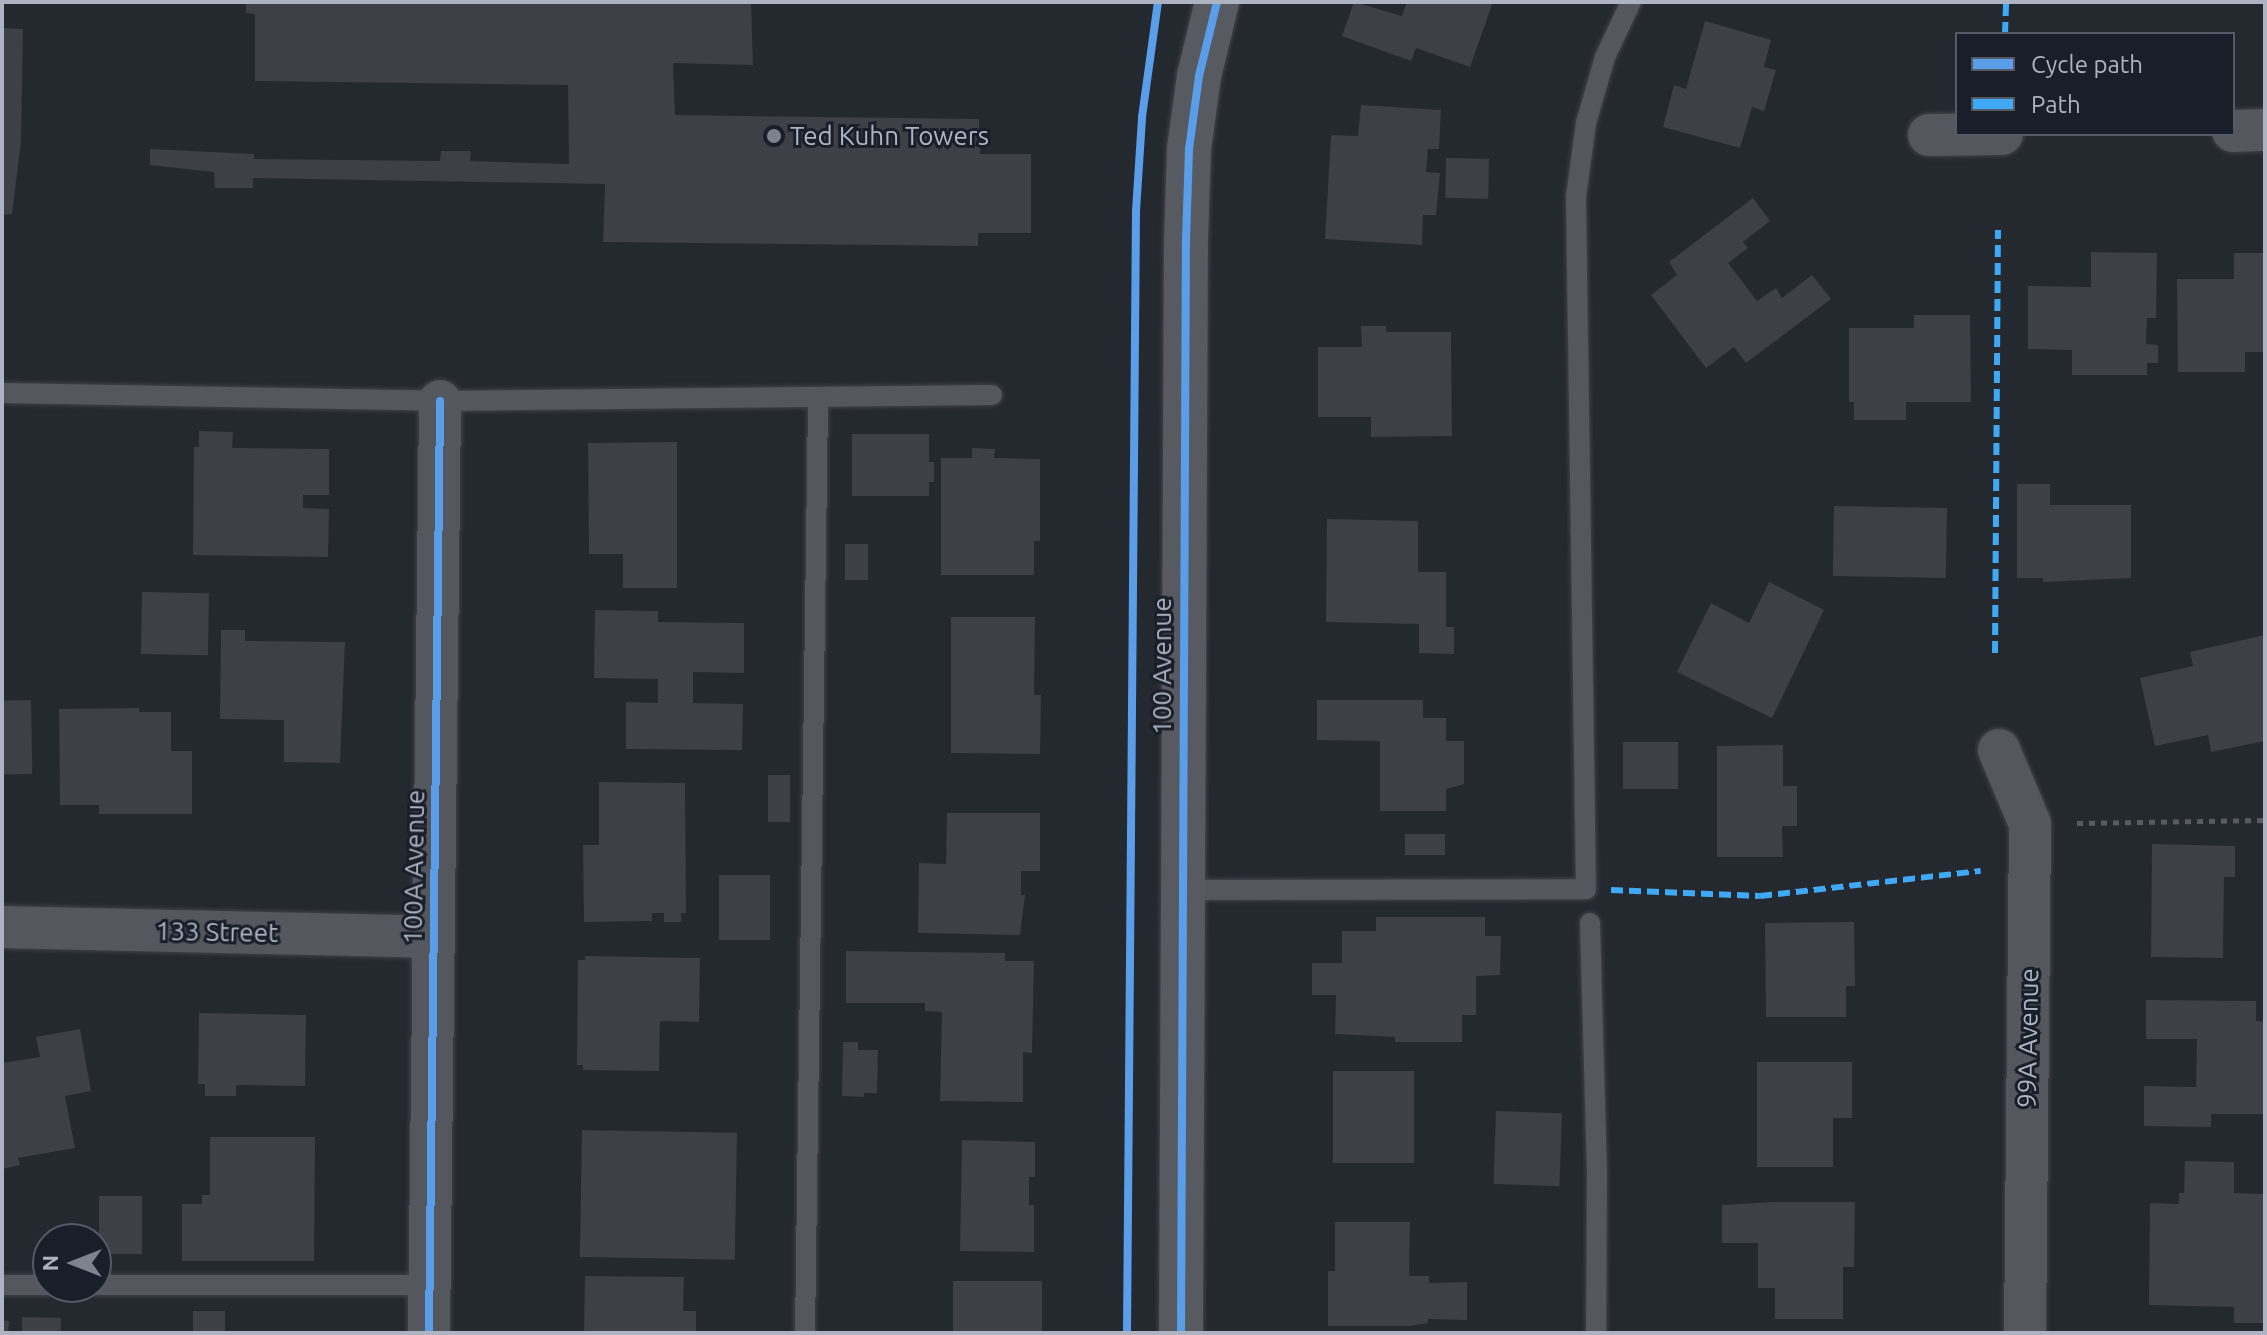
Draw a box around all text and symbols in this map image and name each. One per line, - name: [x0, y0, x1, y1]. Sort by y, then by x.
- legend: [1955, 32, 2235, 136]
- text: Cycle path: [2031, 51, 2143, 78]
- text: Path: [2031, 91, 2081, 118]
- place label: Ted Kuhn Towers: [790, 120, 989, 152]
- marker: Ted Kuhn Towers: [765, 127, 783, 145]
- street label: 100 Avenue: [1146, 597, 1178, 735]
- street label: 100A Avenue: [397, 790, 431, 944]
- street label: 133 Street: [155, 915, 279, 949]
- street label: 99A Avenue: [2011, 968, 2045, 1108]
- north arrow: [32, 1223, 112, 1303]
- text: N: [37, 1255, 62, 1271]

